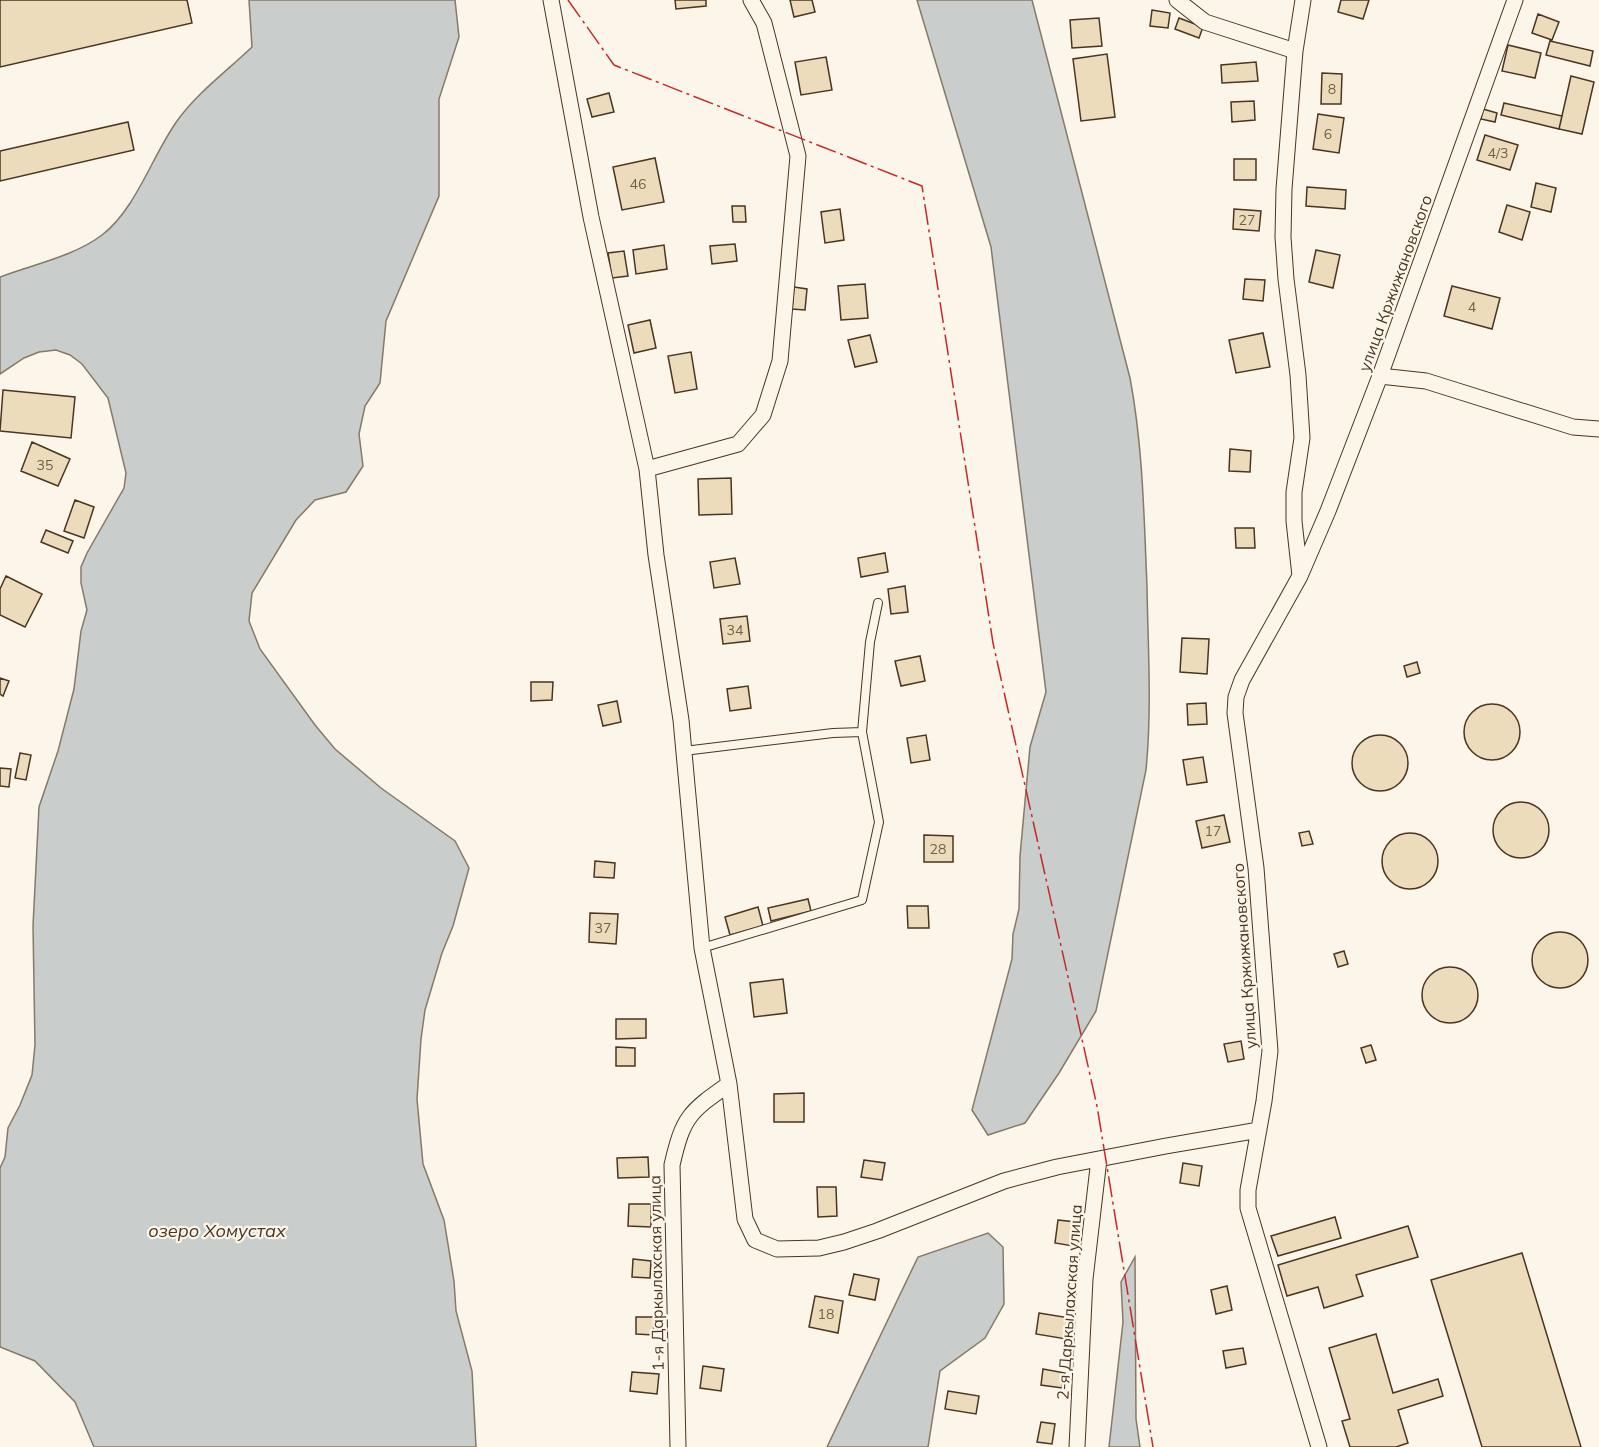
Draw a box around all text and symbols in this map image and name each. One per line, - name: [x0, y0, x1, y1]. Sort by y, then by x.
- house number: 8: [1328, 80, 1336, 98]
- house number: 6: [1324, 125, 1332, 143]
- house number: 4/3: [1488, 144, 1508, 162]
- house number: 46: [630, 175, 646, 193]
- street label: улица Кржижановского: [1354, 192, 1436, 374]
- house number: 27: [1239, 211, 1255, 229]
- house number: 4: [1468, 298, 1477, 316]
- house number: 35: [37, 456, 53, 474]
- house number: 34: [727, 621, 744, 639]
- house number: 17: [1205, 822, 1221, 840]
- house number: 28: [930, 840, 946, 858]
- street label: улица Кржижановского: [1228, 862, 1260, 1050]
- house number: 37: [595, 919, 611, 937]
- street label: 1-я Даркылахская улица: [644, 1175, 668, 1371]
- street label: 2-я Даркылахская улица: [1052, 1204, 1086, 1400]
- water label: озеро Хомустах: [148, 1219, 287, 1242]
- house number: 18: [818, 1305, 834, 1323]

